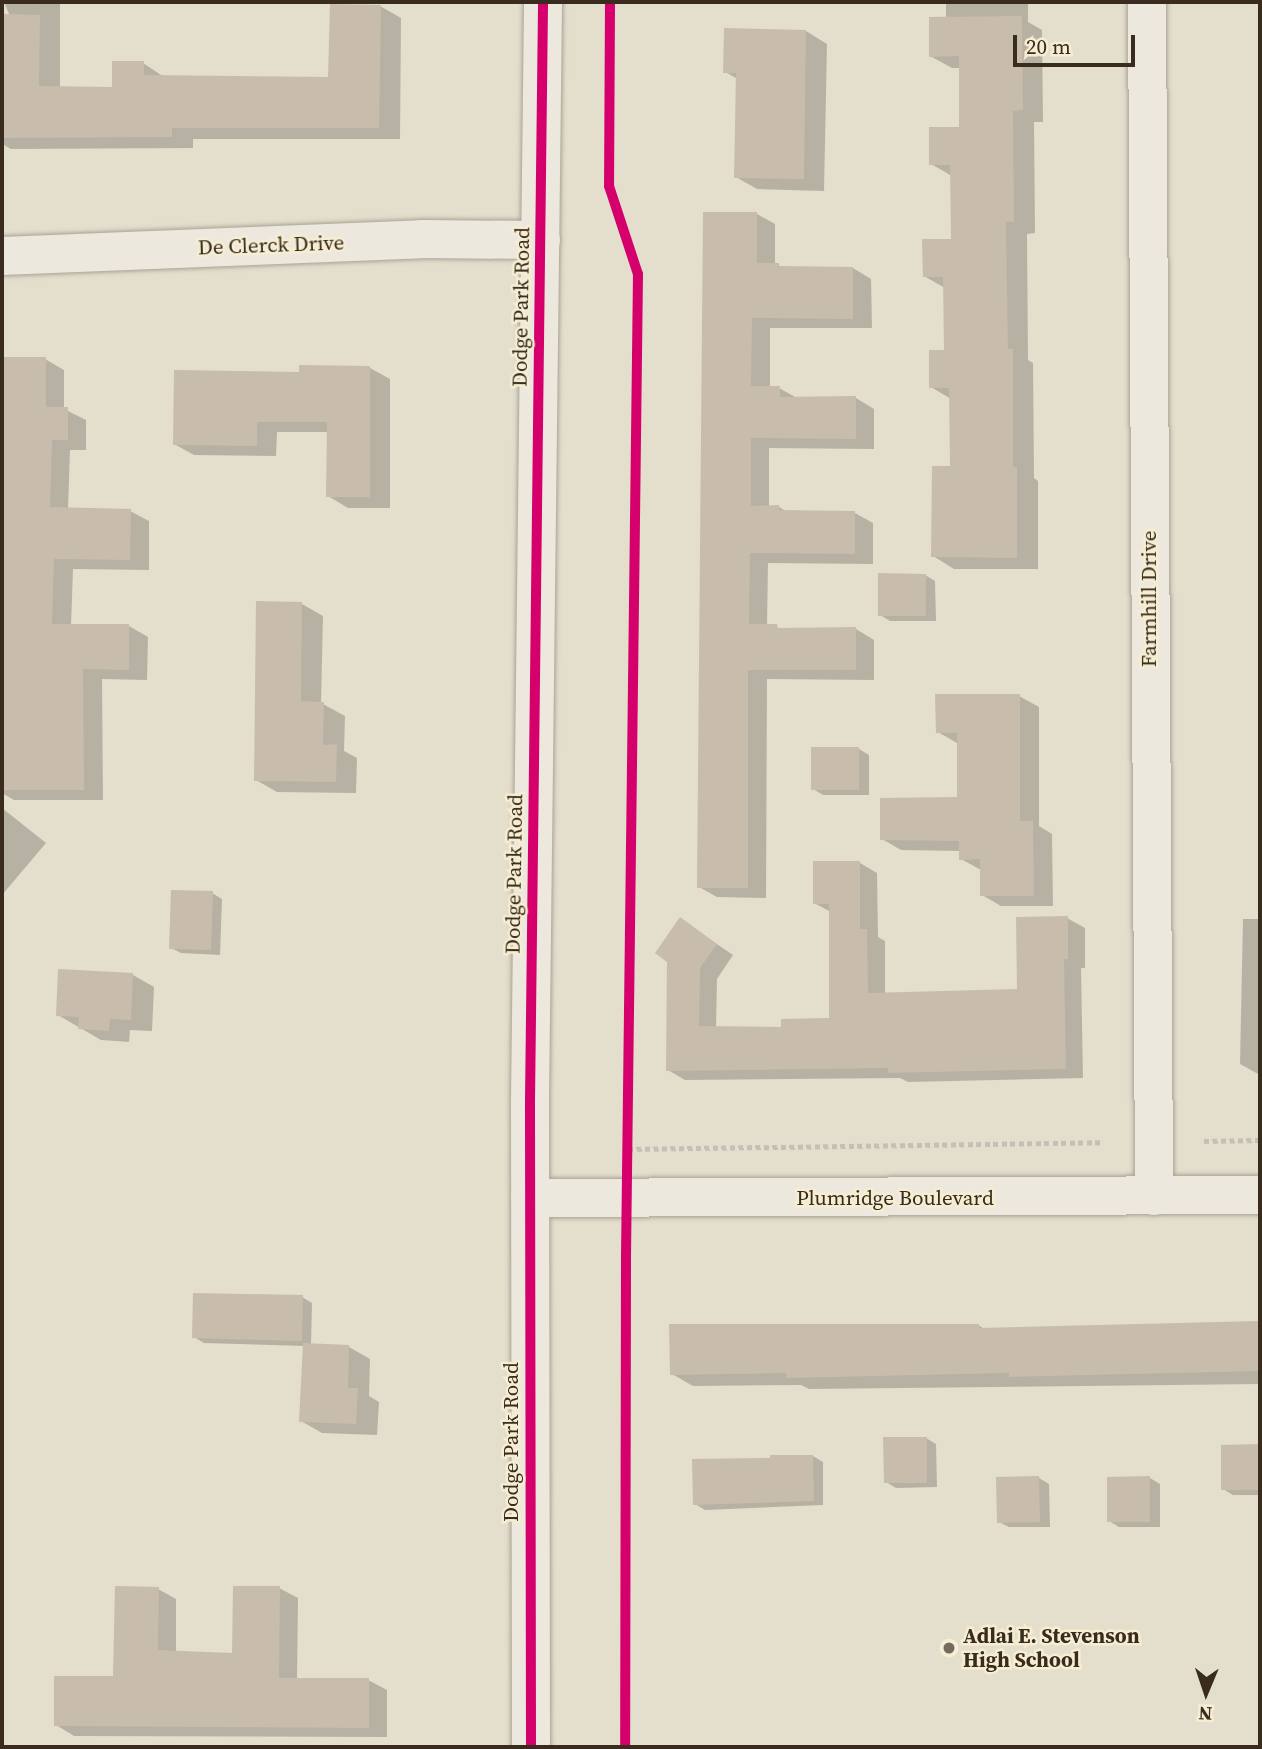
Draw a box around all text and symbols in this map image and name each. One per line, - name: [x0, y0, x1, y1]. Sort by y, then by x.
- scale bar: [1017, 21, 1140, 65]
- text: 20 m: [1026, 32, 1071, 61]
- street label: Dodge Park Road: [507, 227, 535, 387]
- street label: De Clerck Drive: [197, 230, 345, 260]
- street label: Farmhill Drive: [1136, 531, 1162, 667]
- street label: Dodge Park Road: [500, 794, 528, 954]
- street label: Plumridge Boulevard: [796, 1185, 994, 1211]
- street label: Dodge Park Road: [498, 1362, 524, 1522]
- place label: Adlai E. Stevenson High School: [963, 1623, 1140, 1673]
- marker: Adlai E. Stevenson High School: [941, 1640, 957, 1656]
- north arrow: [1171, 1658, 1241, 1728]
- text: N: [1198, 1701, 1213, 1727]

